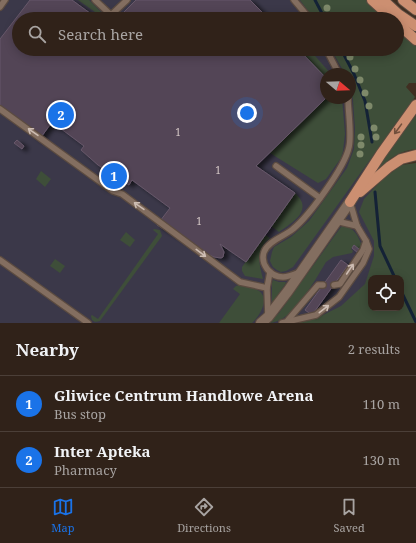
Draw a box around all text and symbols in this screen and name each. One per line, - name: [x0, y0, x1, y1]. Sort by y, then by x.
- search box: [12, 12, 404, 56]
- icon: search: [26, 23, 48, 45]
- text: Search here: [58, 24, 143, 44]
- north arrow: [320, 68, 356, 104]
- pin: 2: [48, 100, 74, 130]
- your location: [237, 103, 257, 123]
- one-way arrow: [394, 124, 402, 135]
- house number: 1: [175, 125, 181, 139]
- one-way arrow: [28, 128, 39, 136]
- pin: 1: [101, 161, 127, 191]
- house number: 1: [215, 163, 221, 177]
- one-way arrow: [134, 202, 145, 210]
- house number: 1: [196, 214, 202, 228]
- one-way arrow: [196, 249, 207, 257]
- one-way arrow: [346, 264, 354, 275]
- map controls: [368, 275, 404, 311]
- button: locate: [368, 275, 404, 311]
- one-way arrow: [319, 304, 330, 313]
- text: Nearby: [16, 338, 79, 361]
- text: 2 results: [348, 340, 400, 358]
- text: Gliwice Centrum Handlowe Arena: [54, 385, 313, 405]
- text: 1: [25, 395, 33, 413]
- text: 110 m: [363, 395, 400, 413]
- text: Bus stop: [54, 405, 106, 423]
- text: Inter Apteka: [54, 441, 151, 461]
- text: 2: [25, 451, 33, 469]
- text: 130 m: [363, 451, 400, 469]
- text: Pharmacy: [54, 461, 117, 479]
- tab: Map: [51, 496, 75, 535]
- tab: Directions: [177, 496, 231, 535]
- tab: Saved: [334, 496, 365, 535]

